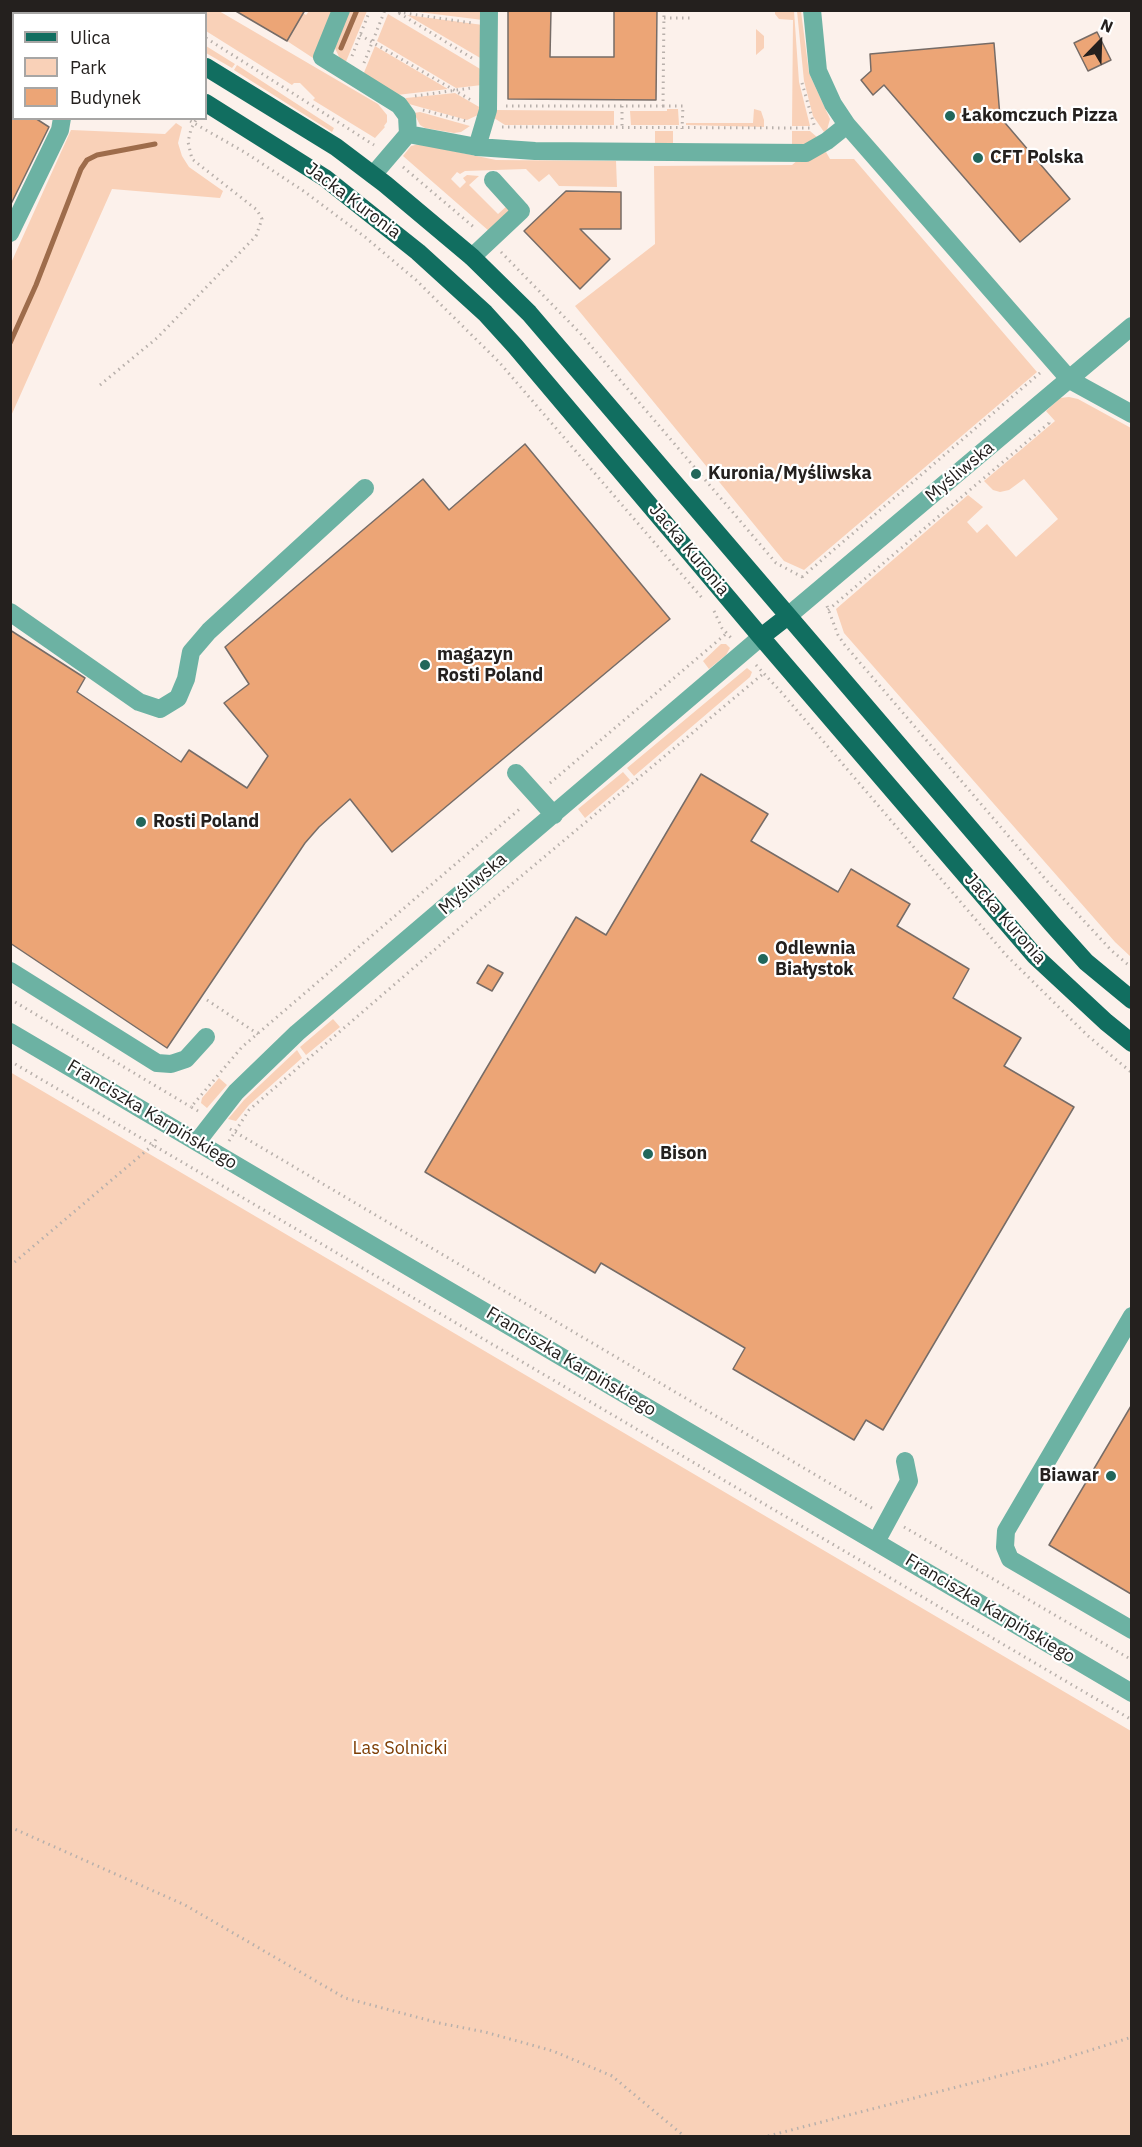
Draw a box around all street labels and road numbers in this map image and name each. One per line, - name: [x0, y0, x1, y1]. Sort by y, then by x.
- street label: Jacka Kuronia: [301, 158, 405, 244]
- street label: Myśliwska: [921, 437, 999, 507]
- street label: Jacka Kuronia: [644, 500, 734, 600]
- street label: Myśliwska: [434, 849, 512, 919]
- street label: Jacka Kuronia: [960, 869, 1050, 969]
- street label: Franciszka Karpińskiego: [63, 1056, 241, 1174]
- street label: Franciszka Karpińskiego: [482, 1303, 660, 1421]
- street label: Franciszka Karpińskiego: [901, 1550, 1079, 1668]

